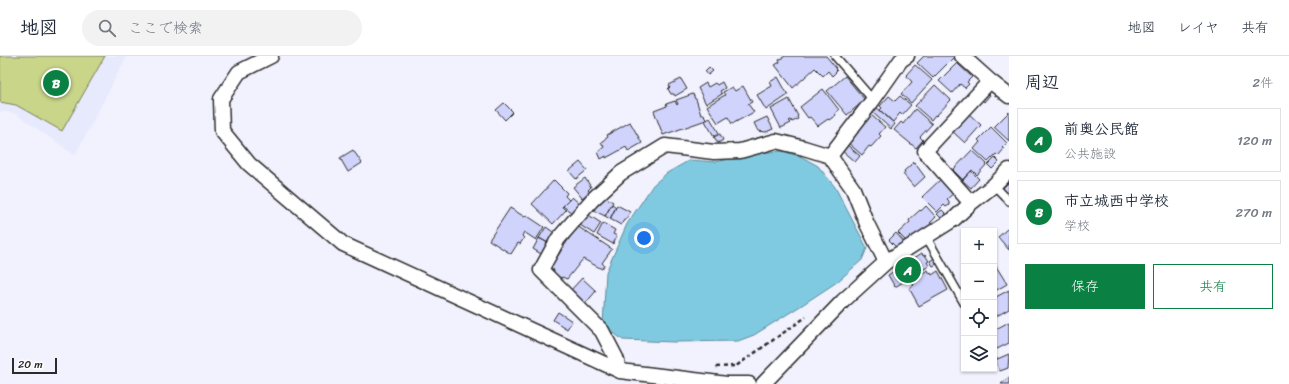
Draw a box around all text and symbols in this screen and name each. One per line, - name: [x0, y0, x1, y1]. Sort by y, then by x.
- search box: [82, 10, 362, 46]
- text: 地図: [20, 11, 58, 44]
- text: ここで検索: [128, 15, 203, 41]
- text: 地図: [1128, 15, 1156, 40]
- text: レイヤ: [1178, 15, 1219, 40]
- text: 共有: [1241, 15, 1269, 40]
- icon: search: [96, 17, 118, 39]
- text: 周辺: [1025, 67, 1059, 97]
- pin: B: [43, 68, 69, 98]
- text: 2件: [1252, 71, 1273, 94]
- text: 前奥公民館: [1064, 116, 1139, 142]
- text: A: [1035, 129, 1043, 152]
- text: 120 m: [1237, 129, 1272, 152]
- text: 公共施設: [1064, 142, 1116, 165]
- text: 市立城西中学校: [1064, 188, 1169, 214]
- text: B: [1035, 201, 1043, 224]
- text: 270 m: [1235, 201, 1272, 224]
- text: 学校: [1064, 214, 1090, 237]
- your location: [634, 228, 654, 248]
- map controls: [961, 228, 997, 372]
- button: +: [961, 228, 997, 264]
- pin: A: [895, 255, 921, 285]
- button: −: [961, 264, 997, 300]
- button: 保存: [1025, 264, 1145, 309]
- button: 共有: [1153, 264, 1273, 309]
- button: locate: [961, 300, 997, 336]
- button: layers: [961, 336, 997, 372]
- text: 20 m: [18, 355, 43, 374]
- scale bar: [12, 356, 57, 375]

